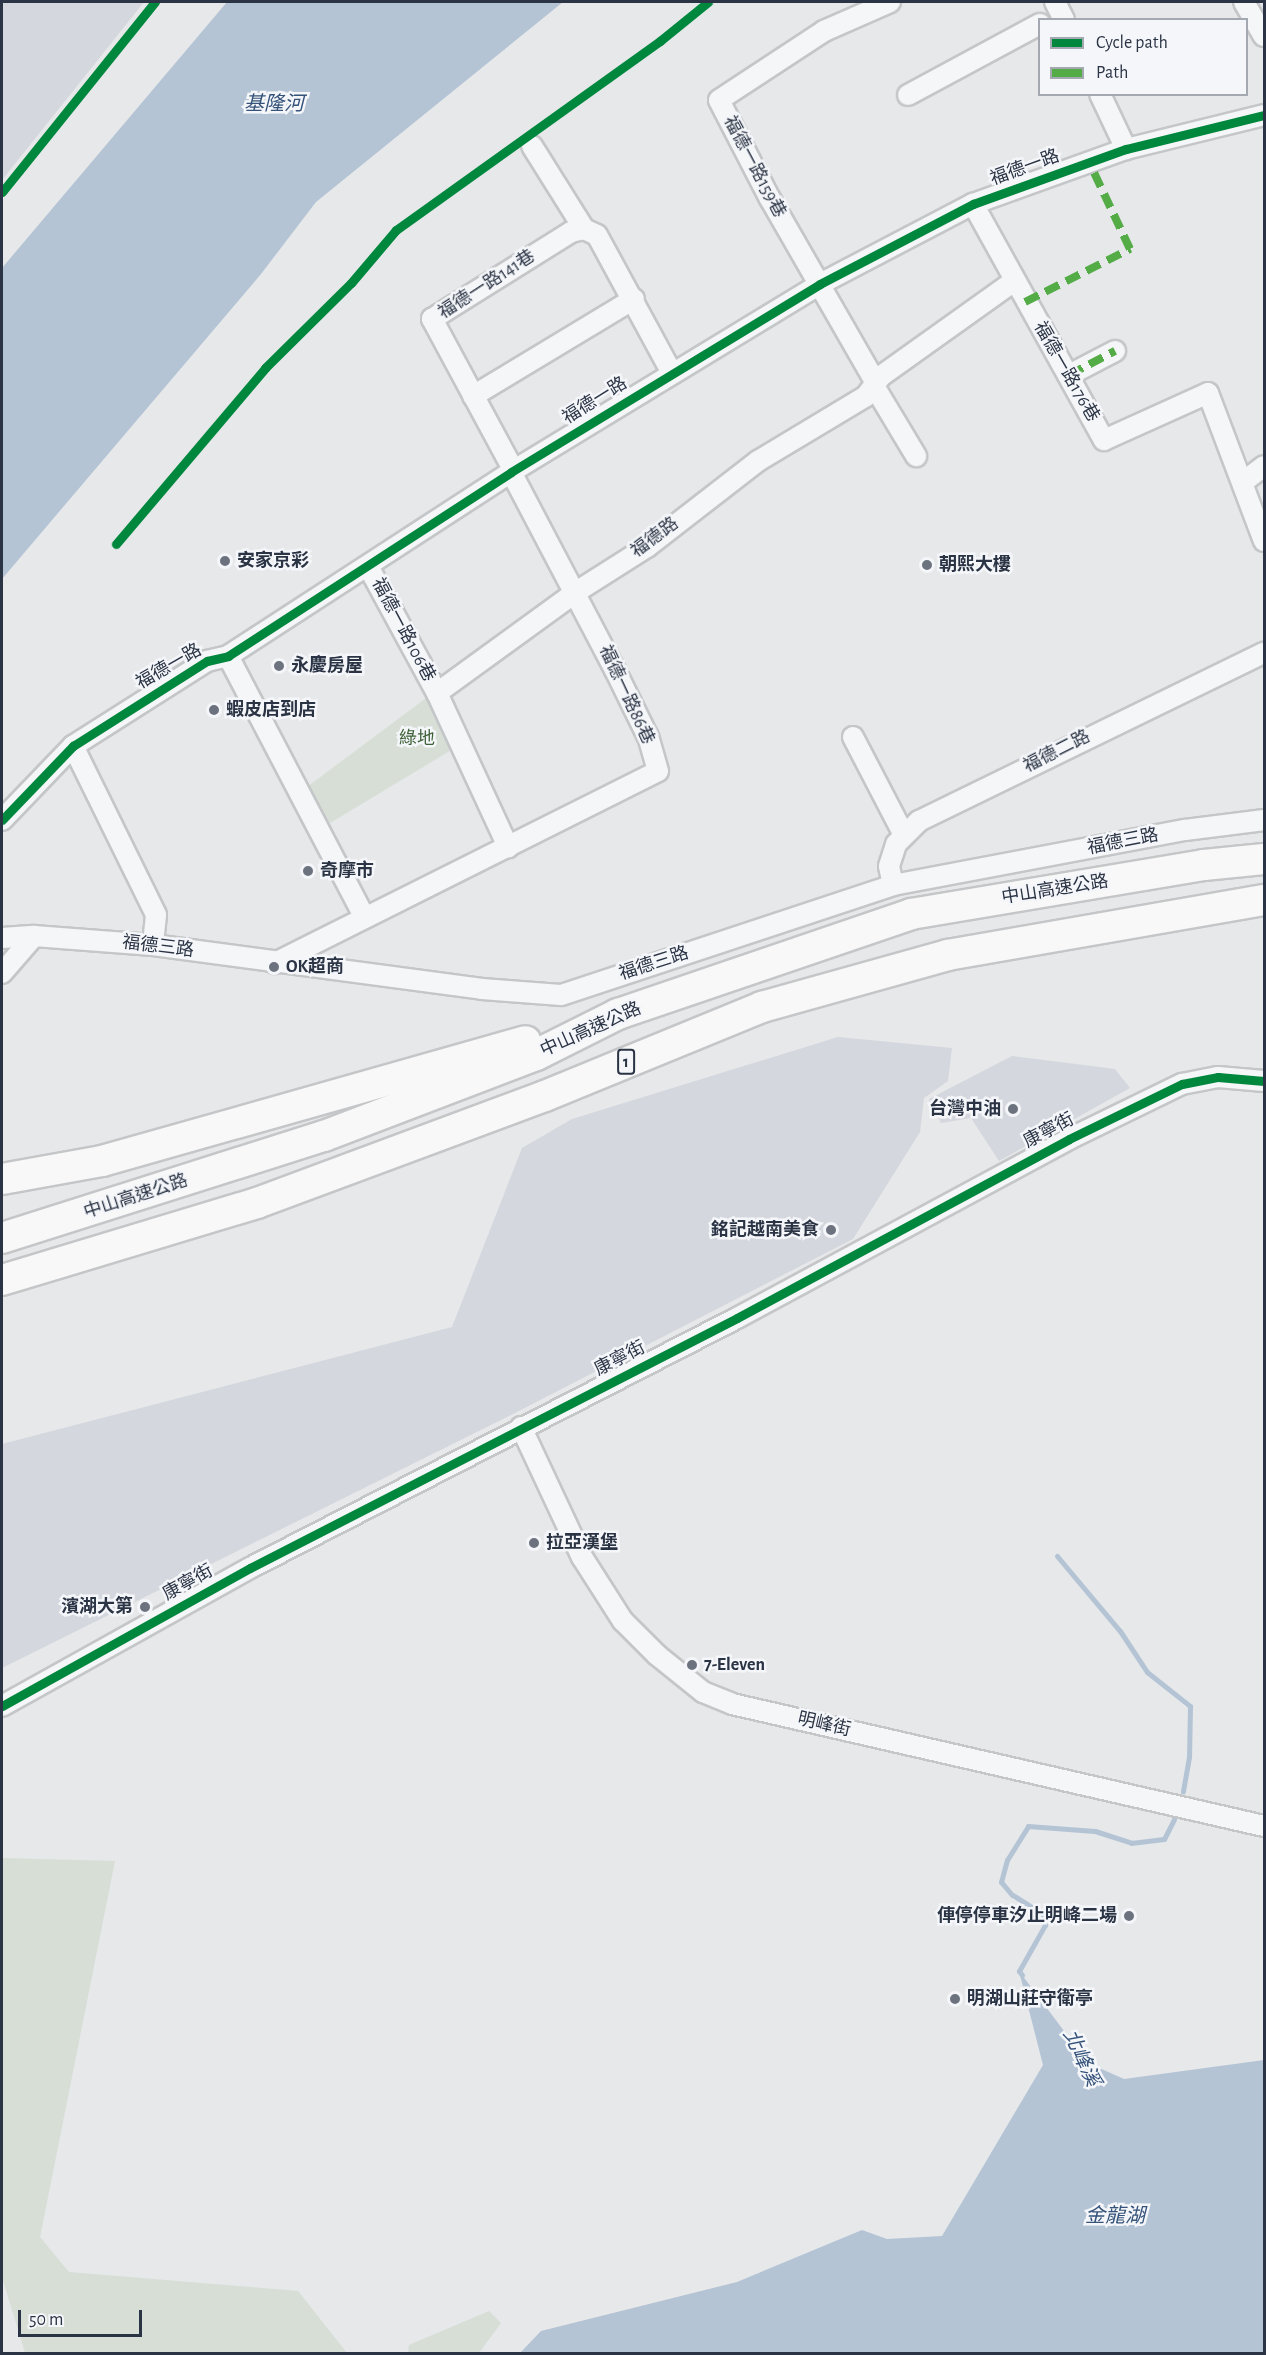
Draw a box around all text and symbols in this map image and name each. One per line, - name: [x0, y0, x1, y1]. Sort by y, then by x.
- legend: [1038, 18, 1248, 96]
- text: Cycle path: [1096, 34, 1168, 52]
- text: Path: [1096, 64, 1128, 82]
- water label: 基隆河: [244, 92, 304, 116]
- street label: 福德一路159巷: [718, 112, 790, 222]
- street label: 福德一路: [987, 146, 1063, 190]
- street label: 福德一路141巷: [435, 246, 539, 324]
- street label: 福德一路176巷: [1029, 318, 1103, 426]
- street label: 福德一路: [559, 373, 631, 429]
- street label: 福德路: [627, 513, 683, 563]
- place label: 安家京彩: [237, 550, 309, 572]
- marker: 安家京彩: [218, 554, 232, 568]
- place label: 朝熙大樓: [939, 554, 1011, 576]
- marker: 朝熙大樓: [920, 558, 934, 572]
- street label: 福德一路106巷: [367, 575, 439, 685]
- street label: 福德一路: [132, 640, 206, 694]
- street label: 福德一路86巷: [594, 642, 658, 748]
- place label: 永慶房屋: [291, 655, 363, 677]
- marker: 永慶房屋: [272, 659, 286, 673]
- place label: 蝦皮店到店: [226, 699, 316, 721]
- marker: 蝦皮店到店: [207, 703, 221, 717]
- street label: 福德二路: [1020, 726, 1094, 778]
- park label: 綠地: [399, 728, 435, 750]
- street label: 福德三路: [1086, 825, 1160, 859]
- place label: 奇摩市: [320, 860, 374, 882]
- marker: 奇摩市: [301, 864, 315, 878]
- street label: 中山高速公路: [1000, 871, 1110, 909]
- street label: 福德三路: [121, 932, 195, 962]
- street label: 福德三路: [616, 943, 692, 985]
- place label: OK超商: [286, 956, 344, 978]
- marker: OK超商: [267, 960, 281, 974]
- street label: 中山高速公路: [537, 998, 645, 1062]
- road number: 1: [617, 1049, 635, 1075]
- place label: 台灣中油: [929, 1098, 1001, 1120]
- marker: 台灣中油: [1006, 1102, 1020, 1116]
- street label: 康寧街: [1020, 1109, 1078, 1153]
- street label: 中山高速公路: [81, 1170, 191, 1224]
- place label: 銘記越南美食: [711, 1219, 819, 1241]
- marker: 銘記越南美食: [824, 1223, 838, 1237]
- street label: 康寧街: [591, 1337, 649, 1381]
- place label: 拉亞漢堡: [546, 1532, 618, 1554]
- marker: 拉亞漢堡: [527, 1536, 541, 1550]
- street label: 康寧街: [159, 1560, 217, 1606]
- place label: 濱湖大第: [61, 1596, 133, 1618]
- marker: 濱湖大第: [138, 1600, 152, 1614]
- place label: 7-Eleven: [704, 1654, 765, 1676]
- marker: 7-Eleven: [685, 1658, 699, 1672]
- street label: 明峰街: [795, 1708, 853, 1742]
- place label: 俥停停車汐止明𡶶二場: [937, 1905, 1117, 1927]
- marker: 俥停停車汐止明𡶶二場: [1122, 1909, 1136, 1923]
- place label: 明湖山莊守衛亭: [967, 1988, 1093, 2010]
- marker: 明湖山莊守衛亭: [948, 1992, 962, 2006]
- water label: 北峰溪: [1057, 2026, 1105, 2090]
- water label: 金龍湖: [1085, 2204, 1145, 2228]
- scale bar: [21, 2298, 146, 2336]
- text: 50 m: [29, 2311, 63, 2329]

